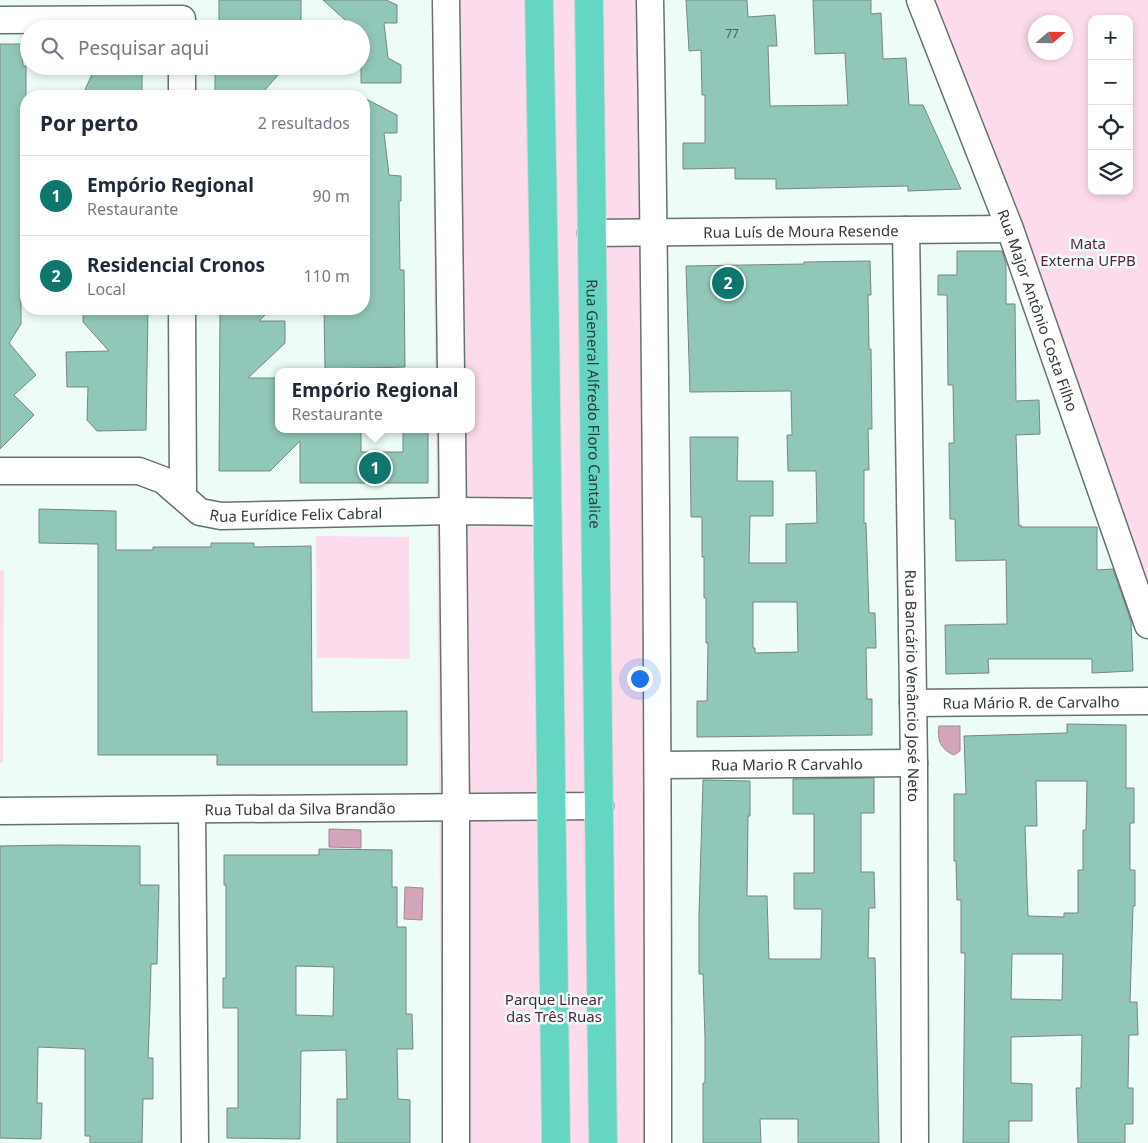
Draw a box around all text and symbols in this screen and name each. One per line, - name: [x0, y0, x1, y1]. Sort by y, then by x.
- north arrow: [1028, 15, 1073, 60]
- map controls: [1088, 15, 1133, 195]
- button: +: [1088, 15, 1133, 60]
- search box: [20, 20, 370, 75]
- house number: 77: [725, 25, 739, 42]
- icon: search: [38, 34, 66, 62]
- text: Pesquisar aqui: [78, 35, 209, 61]
- button: −: [1088, 60, 1133, 105]
- button: locate: [1088, 105, 1133, 150]
- text: Por perto: [40, 109, 138, 137]
- text: 2 resultados: [258, 112, 350, 134]
- button: layers: [1088, 150, 1133, 195]
- text: Empório Regional: [87, 172, 254, 198]
- text: 1: [51, 185, 61, 207]
- text: 90 m: [313, 185, 350, 207]
- text: Restaurante: [87, 198, 178, 220]
- street label: Rua Major Antônio Costa Filho: [993, 206, 1083, 414]
- street label: Rua Luís de Moura Resende: [703, 220, 899, 242]
- park label: Mata Externa UFPB: [1040, 233, 1136, 270]
- text: Residencial Cronos: [87, 252, 265, 278]
- pin: 2: [712, 264, 744, 302]
- text: 2: [51, 265, 61, 287]
- text: 110 m: [303, 265, 350, 287]
- text: Local: [87, 278, 126, 300]
- street label: Rua General Alfredo Floro Cantalice: [582, 279, 605, 529]
- popup: [275, 368, 475, 433]
- text: Empório Regional: [292, 377, 458, 403]
- text: Restaurante: [292, 403, 383, 425]
- pin: 1: [359, 449, 391, 487]
- street label: Rua Eurídice Felix Cabral: [208, 503, 383, 526]
- street label: Rua Bancário Venâncio José Neto: [901, 570, 924, 802]
- your location: [627, 666, 653, 692]
- street label: Rua Mário R. de Carvalho: [942, 691, 1120, 713]
- street label: Rua Mario R Carvahlo: [711, 753, 863, 775]
- street label: Rua Tubal da Silva Brandão: [204, 798, 396, 819]
- park label: Parque Linear das Três Ruas: [505, 989, 603, 1026]

